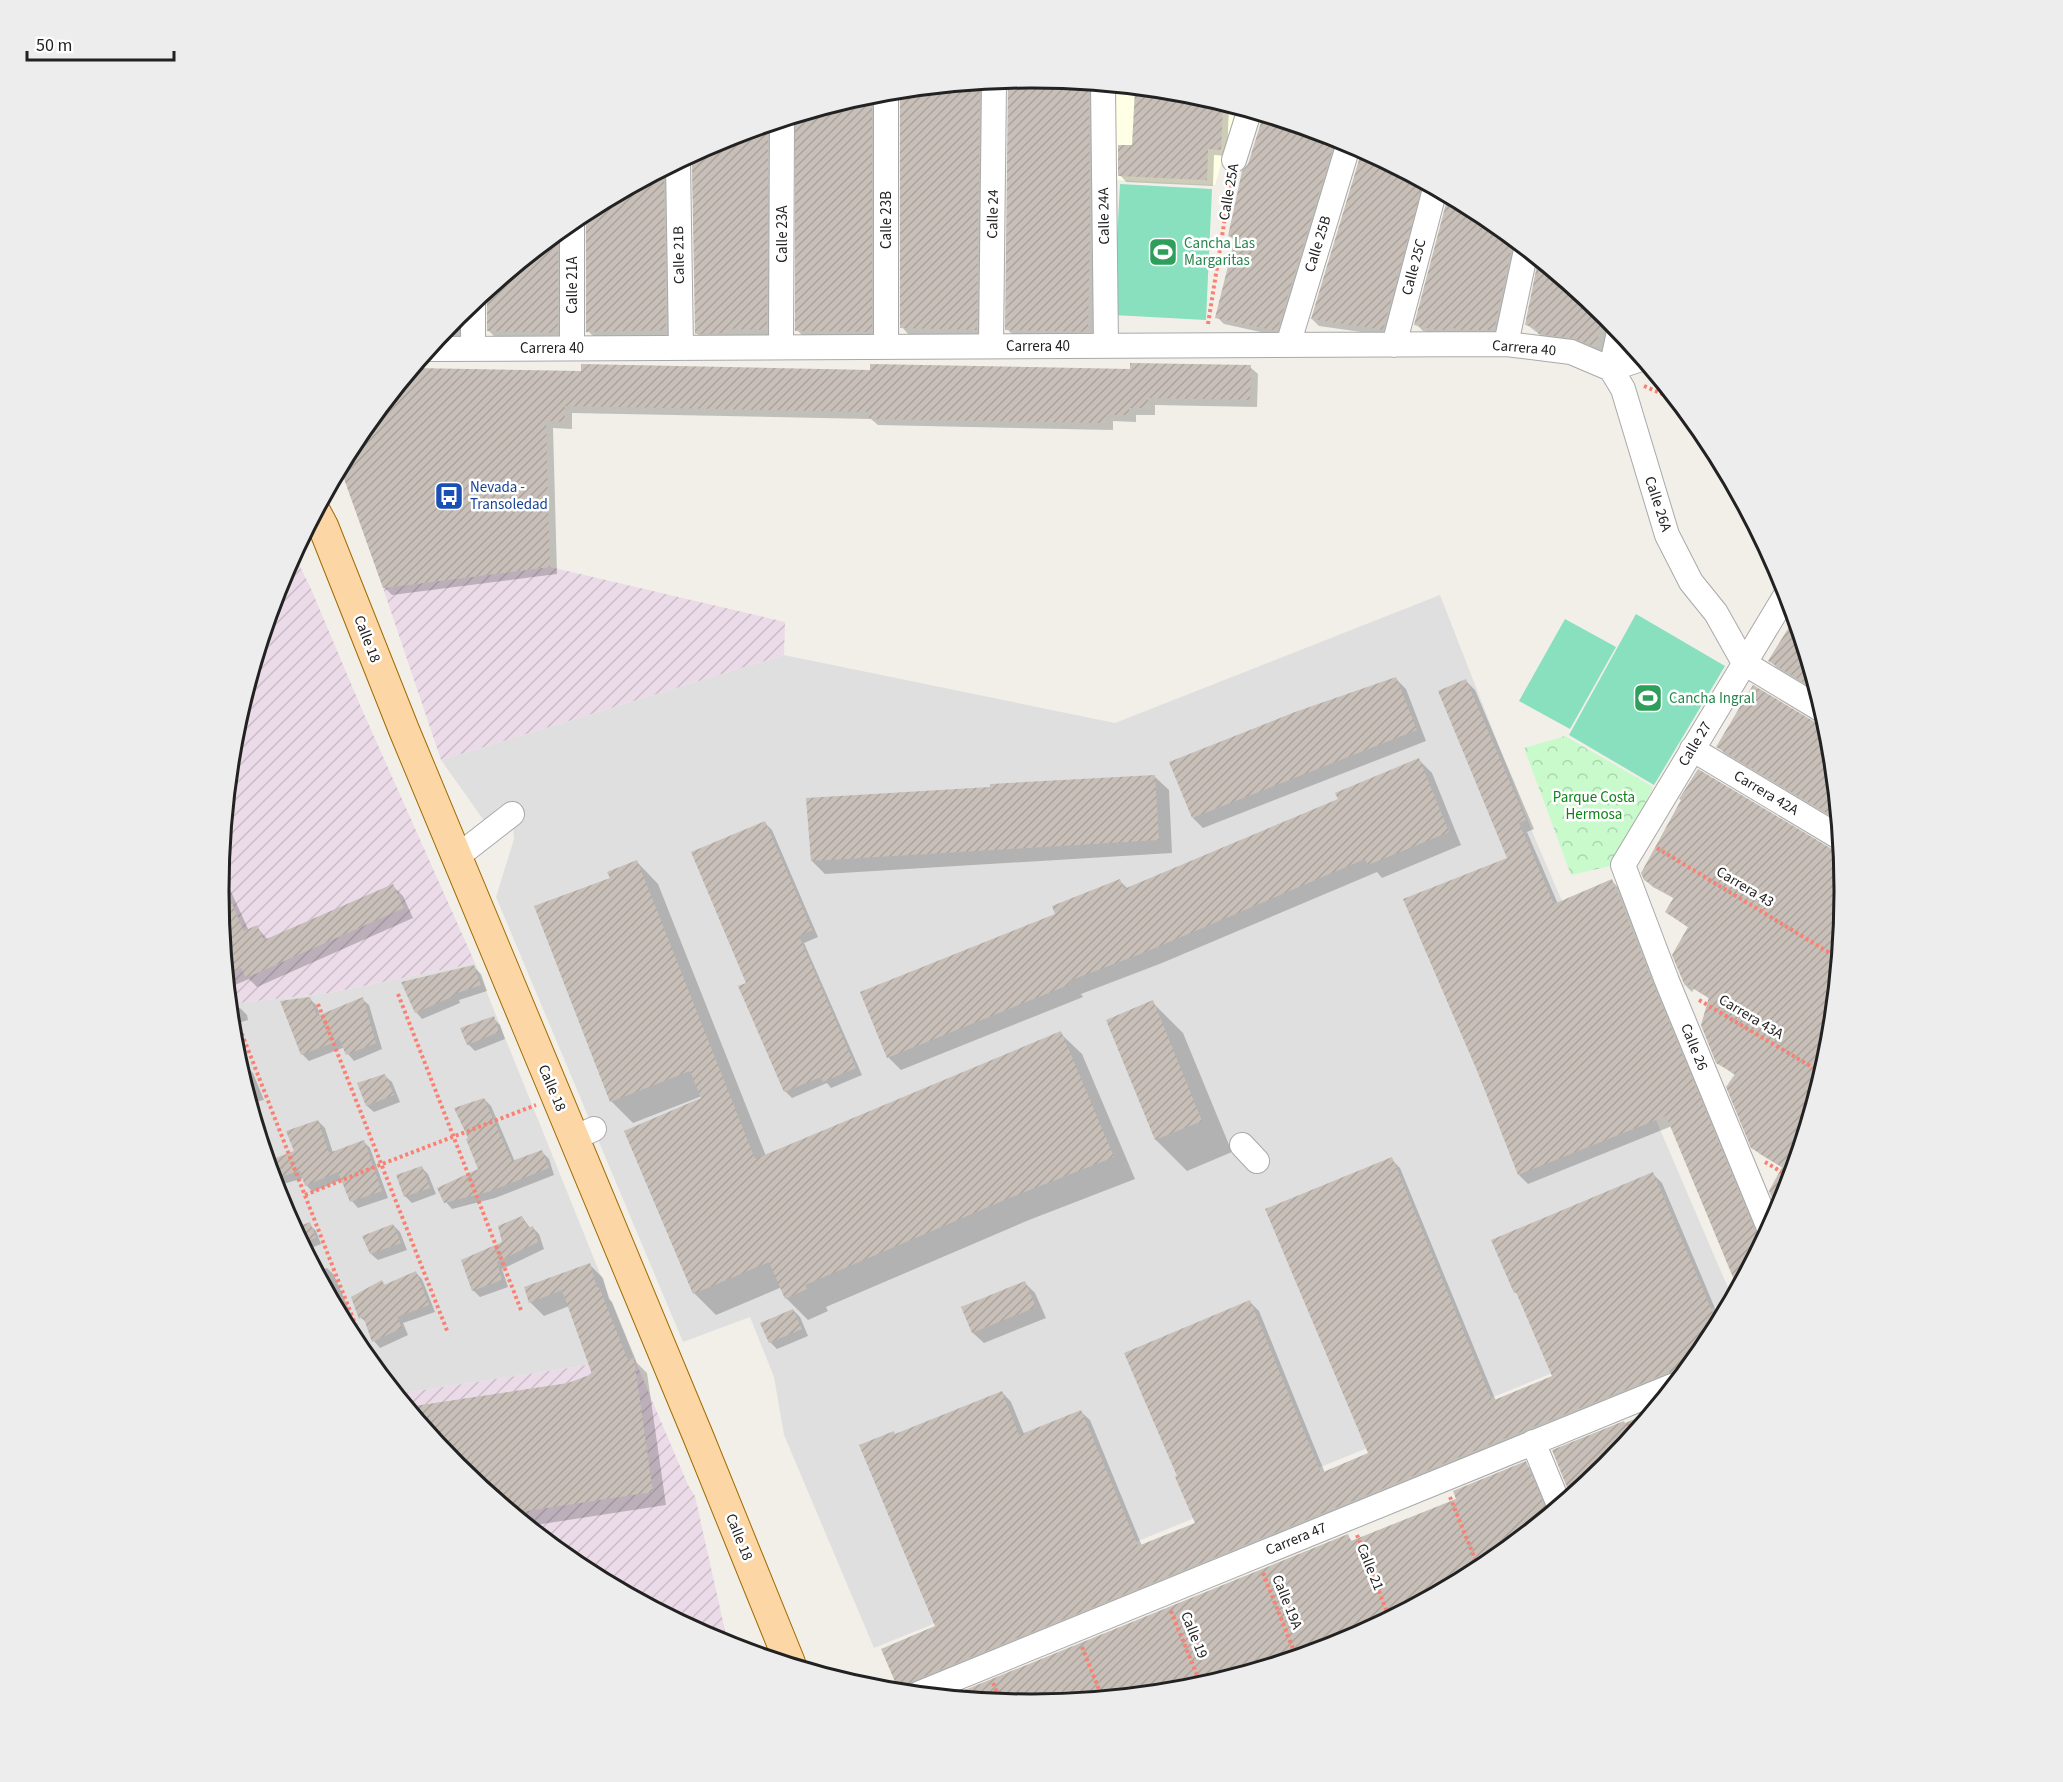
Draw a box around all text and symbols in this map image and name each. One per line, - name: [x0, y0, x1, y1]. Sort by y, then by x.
- scale bar: [27, 24, 174, 62]
- text: 50 m: [36, 33, 72, 58]
- street label: Calle 25A: [1214, 161, 1244, 222]
- street label: Calle 24A: [1093, 186, 1115, 245]
- street label: Calle 24: [982, 189, 1004, 239]
- street label: Calle 23B: [876, 191, 897, 249]
- street label: Calle 23A: [772, 205, 793, 263]
- street label: Calle 25B: [1299, 213, 1337, 275]
- street label: Calle 21B: [668, 226, 690, 284]
- place label: Cancha Las Margaritas: [1184, 233, 1255, 271]
- sports icon: Cancha Las Margaritas: [1147, 236, 1179, 268]
- street label: Calle 25C: [1396, 236, 1432, 298]
- street label: Calle 21A: [562, 256, 583, 314]
- street label: Carrera 40: [1491, 335, 1557, 361]
- street label: Carrera 40: [1006, 336, 1070, 357]
- street label: Carrera 40: [520, 338, 584, 359]
- street label: Calle 26A: [1639, 474, 1677, 535]
- place label: Nevada - Transoledad: [470, 477, 548, 515]
- bus stop icon: Nevada - Transoledad: [433, 480, 465, 512]
- street label: Calle 18: [348, 612, 386, 666]
- sports icon: Cancha Ingral: [1632, 682, 1664, 714]
- place label: Cancha Ingral: [1669, 688, 1755, 709]
- street label: Calle 27: [1673, 718, 1717, 770]
- street label: Carrera 42A: [1730, 765, 1803, 821]
- park label: Parque Costa Hermosa: [1553, 787, 1635, 825]
- street label: Carrera 43: [1712, 861, 1778, 913]
- street label: Carrera 43A: [1715, 989, 1788, 1045]
- street label: Calle 26: [1675, 1020, 1713, 1074]
- street label: Calle 18: [533, 1061, 571, 1115]
- street label: Calle 18: [720, 1510, 758, 1564]
- street label: Carrera 47: [1262, 1517, 1330, 1561]
- street label: Calle 21: [1351, 1540, 1389, 1594]
- street label: Calle 19A: [1267, 1572, 1308, 1633]
- street label: Calle 19: [1175, 1608, 1213, 1662]

